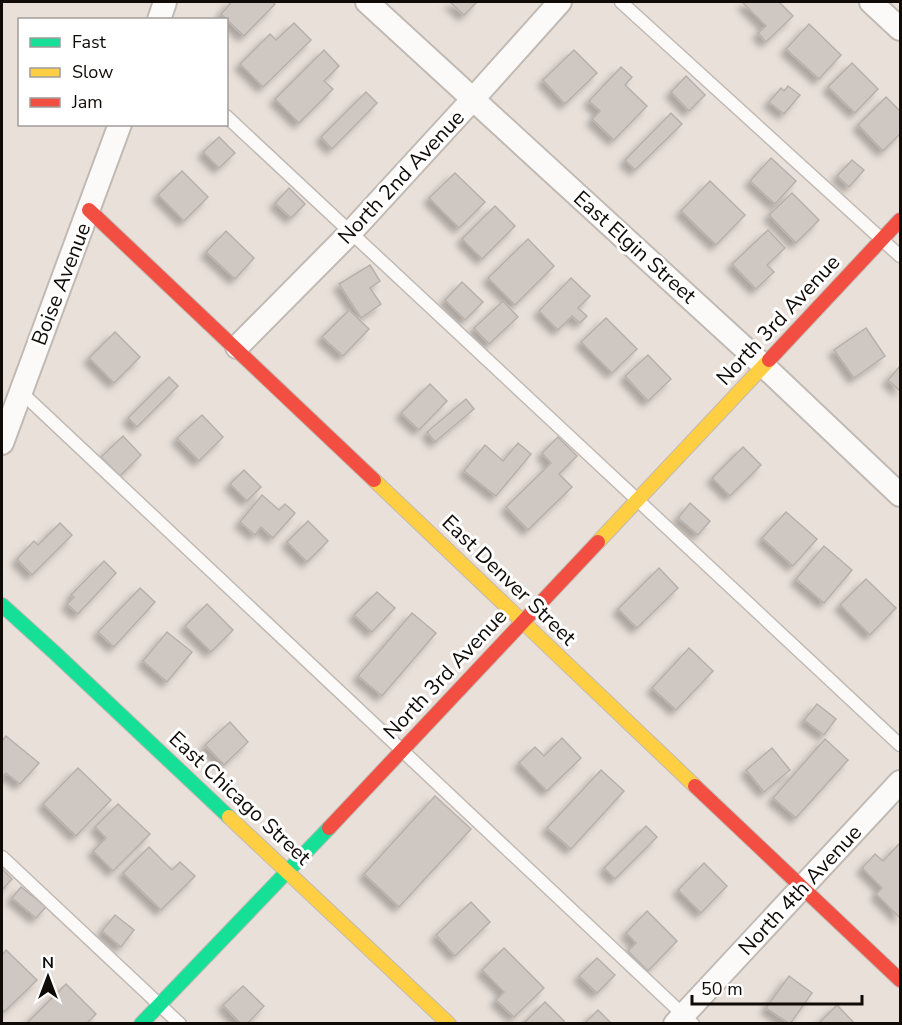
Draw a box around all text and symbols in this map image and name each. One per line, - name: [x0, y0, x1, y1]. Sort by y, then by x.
- legend: [18, 18, 228, 126]
- text: Fast: [72, 30, 107, 54]
- text: Slow: [72, 60, 113, 84]
- text: Jam: [71, 90, 103, 114]
- street label: North 2nd Avenue: [332, 104, 470, 250]
- street label: East Elgin Street: [568, 184, 703, 310]
- street label: Boise Avenue: [25, 219, 97, 349]
- street label: North 3rd Avenue: [710, 249, 846, 391]
- street label: East Denver Street: [436, 509, 583, 652]
- street label: North 3rd Avenue: [377, 603, 513, 745]
- street label: East Chicago Street: [163, 725, 317, 872]
- street label: North 4th Avenue: [732, 819, 868, 961]
- north arrow: [18, 947, 78, 1007]
- text: N: [42, 952, 54, 974]
- scale bar: [692, 968, 862, 1006]
- text: 50 m: [701, 977, 743, 1001]

